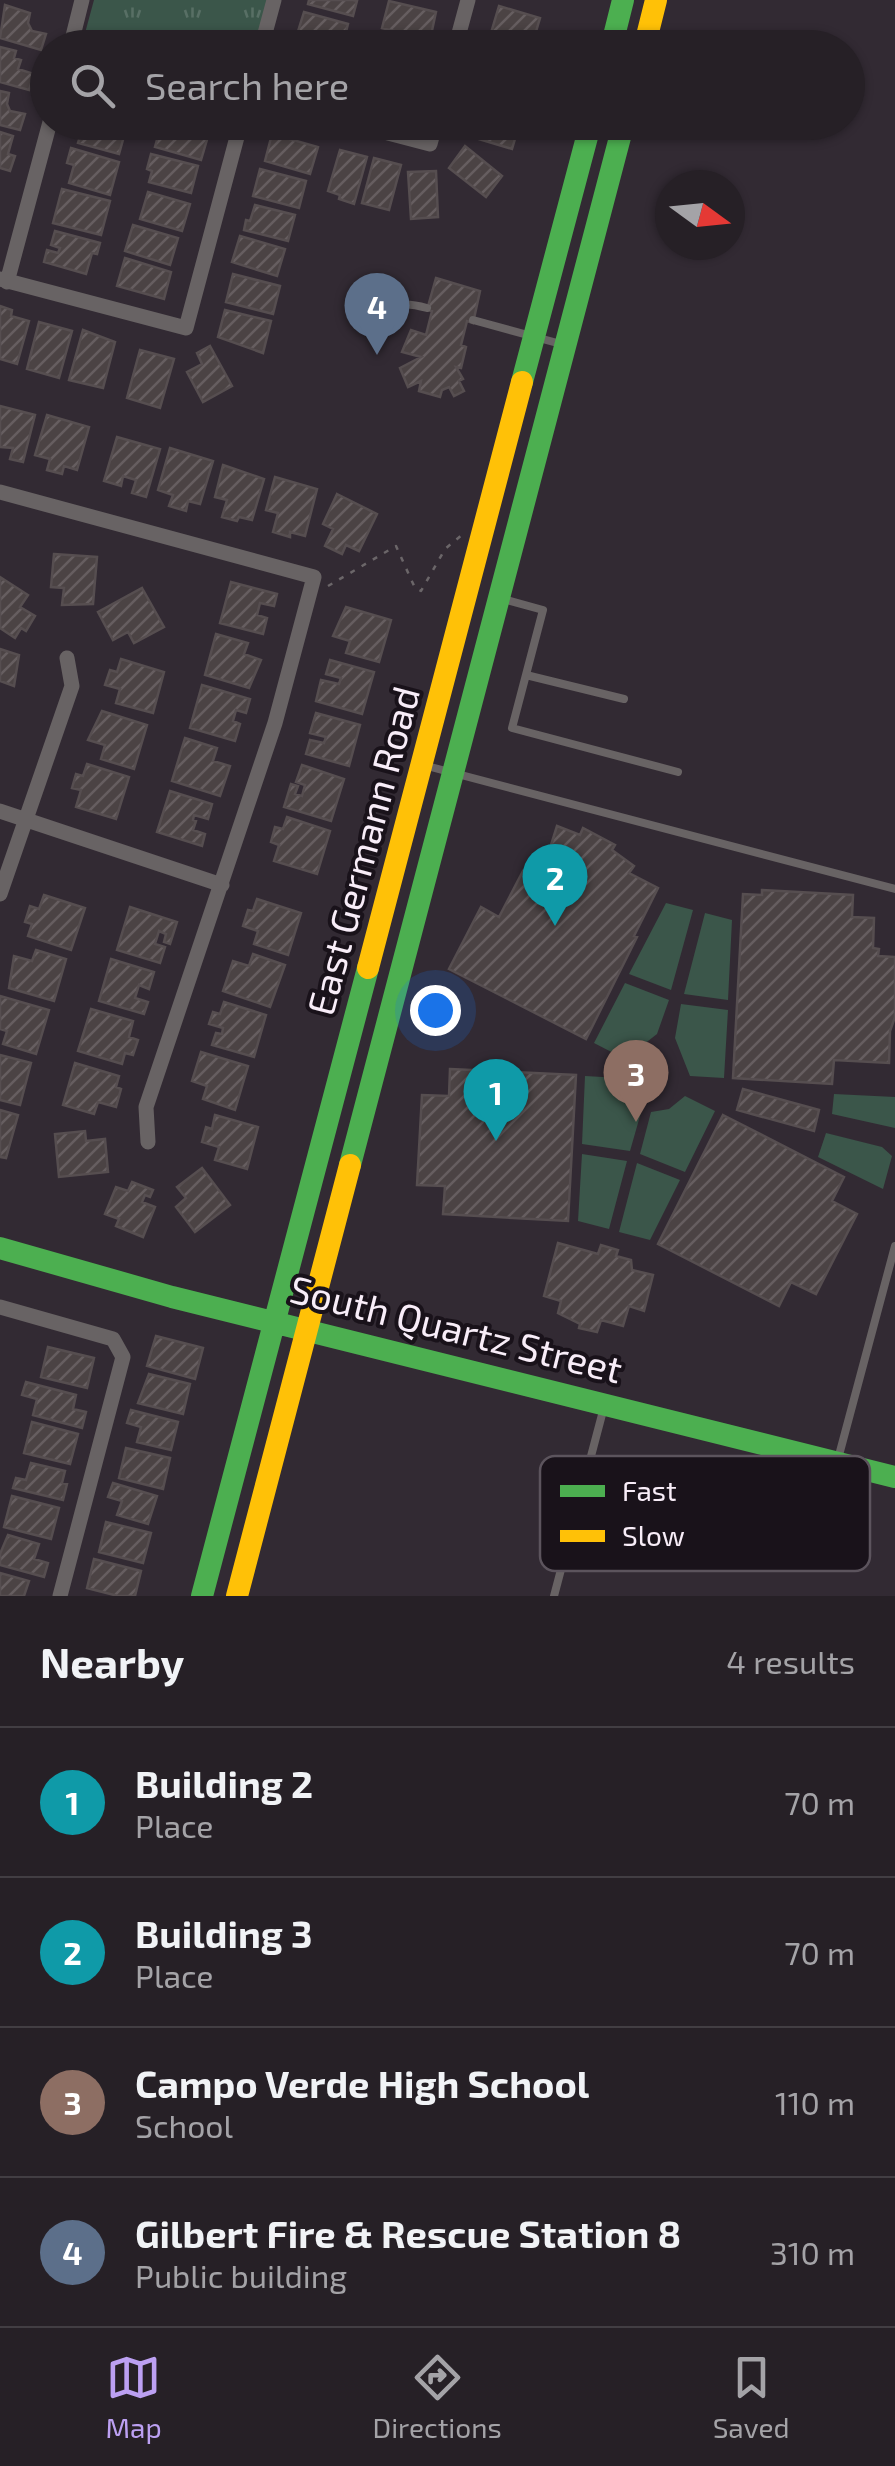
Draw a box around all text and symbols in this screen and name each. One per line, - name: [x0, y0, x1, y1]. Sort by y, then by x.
- search box: [30, 30, 865, 140]
- icon: search: [65, 58, 120, 113]
- text: Search here: [145, 62, 349, 108]
- north arrow: [655, 170, 745, 260]
- pin: 4: [344, 272, 410, 355]
- street label: East Germann Road: [296, 681, 428, 1020]
- pin: 2: [522, 844, 588, 926]
- your location: [410, 985, 461, 1036]
- pin: 3: [604, 1040, 668, 1122]
- pin: 1: [464, 1058, 528, 1141]
- street label: South Quartz Street: [286, 1265, 627, 1392]
- legend: [540, 1456, 870, 1571]
- text: Fast: [622, 1473, 677, 1507]
- text: Slow: [622, 1518, 685, 1552]
- text: Nearby: [40, 1636, 184, 1686]
- text: 4 results: [726, 1642, 855, 1680]
- text: Building 2: [135, 1760, 313, 1806]
- text: 1: [66, 1783, 79, 1821]
- text: 70 m: [784, 1783, 855, 1821]
- text: Place: [135, 1806, 214, 1844]
- text: Building 3: [135, 1910, 313, 1956]
- text: 2: [63, 1933, 82, 1971]
- text: 70 m: [784, 1933, 855, 1971]
- text: Place: [135, 1956, 214, 1994]
- text: Campo Verde High School: [135, 2060, 589, 2106]
- text: 3: [63, 2083, 82, 2121]
- text: 110 m: [775, 2083, 855, 2121]
- text: School: [135, 2106, 233, 2144]
- text: Gilbert Fire & Rescue Station 8: [135, 2210, 681, 2256]
- text: 4: [62, 2233, 83, 2271]
- text: 310 m: [770, 2233, 855, 2271]
- text: Public building: [135, 2256, 347, 2294]
- tab: Map: [105, 2350, 162, 2444]
- tab: Directions: [373, 2350, 502, 2444]
- tab: Saved: [713, 2350, 790, 2444]

